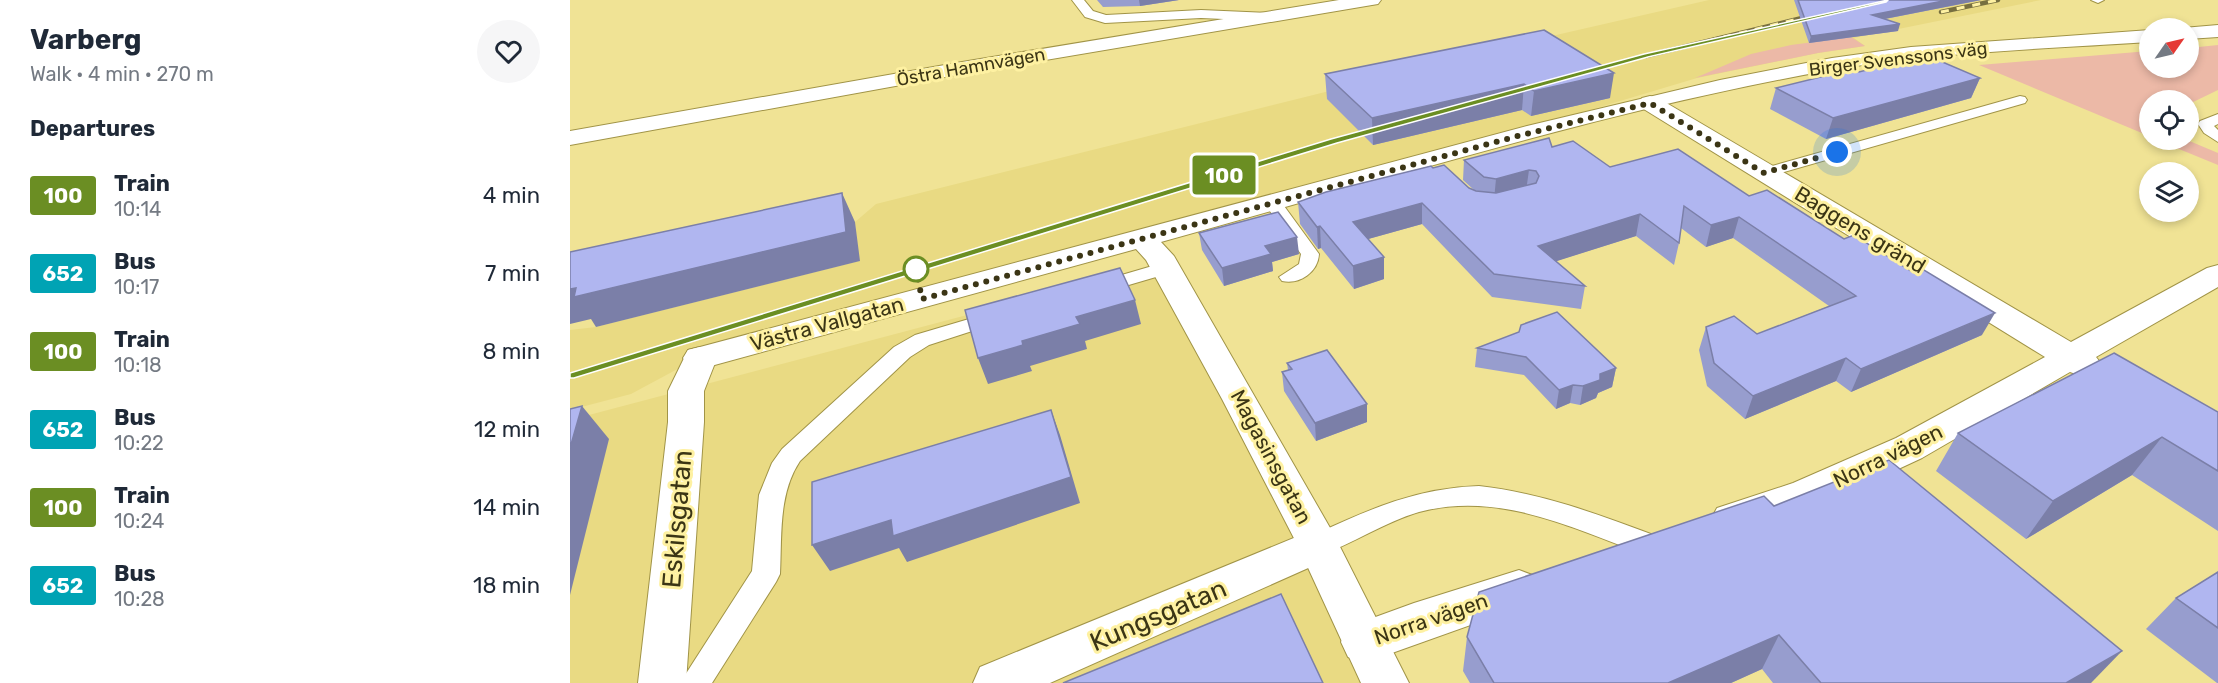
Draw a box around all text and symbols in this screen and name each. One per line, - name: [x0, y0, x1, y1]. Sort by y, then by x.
- north arrow: [2139, 18, 2199, 78]
- map controls: [2139, 18, 2199, 222]
- button: heart: [477, 20, 540, 83]
- text: Varberg: [30, 23, 142, 56]
- street label: Birger Svenssons väg: [1808, 37, 1988, 81]
- street label: Östra Hamnvägen: [895, 43, 1047, 91]
- text: Walk · 4 min · 270 m: [30, 62, 214, 86]
- button: locate: [2139, 90, 2199, 150]
- text: Departures: [30, 115, 155, 142]
- your location: [1822, 137, 1852, 167]
- line badge: 100: [1190, 156, 1258, 195]
- button: layers: [2139, 162, 2199, 222]
- text: 100: [1205, 163, 1244, 188]
- text: Train: [114, 170, 170, 197]
- street label: Baggens gränd: [1790, 181, 1930, 278]
- text: 4 min: [483, 182, 540, 209]
- text: 100: [44, 183, 83, 208]
- text: 10:14: [114, 197, 161, 221]
- text: Bus: [114, 248, 156, 275]
- unlabelled marker: [903, 256, 929, 282]
- text: 7 min: [485, 260, 540, 287]
- text: 652: [43, 261, 83, 286]
- text: 10:17: [114, 275, 159, 299]
- street label: Västra Vallgatan: [747, 291, 906, 356]
- text: Train: [114, 326, 170, 353]
- text: 8 min: [482, 338, 540, 365]
- text: 100: [44, 339, 83, 364]
- text: 10:18: [114, 353, 162, 377]
- street label: Magasinsgatan: [1226, 385, 1317, 528]
- text: Bus: [114, 404, 156, 431]
- text: 12 min: [474, 416, 540, 443]
- text: 652: [43, 417, 83, 442]
- street label: Norra vägen: [1829, 418, 1946, 493]
- text: 10:22: [114, 431, 164, 455]
- street label: Eskilsgatan: [656, 449, 699, 589]
- text: Train: [114, 482, 170, 509]
- text: 14 min: [473, 494, 540, 521]
- text: 100: [44, 495, 83, 520]
- text: 10:24: [114, 509, 164, 533]
- text: Bus: [114, 560, 156, 587]
- text: 18 min: [473, 572, 540, 599]
- text: 652: [43, 573, 83, 598]
- street label: Kungsgatan: [1085, 573, 1231, 658]
- text: 10:28: [114, 587, 165, 611]
- street label: Norra vägen: [1371, 587, 1491, 650]

